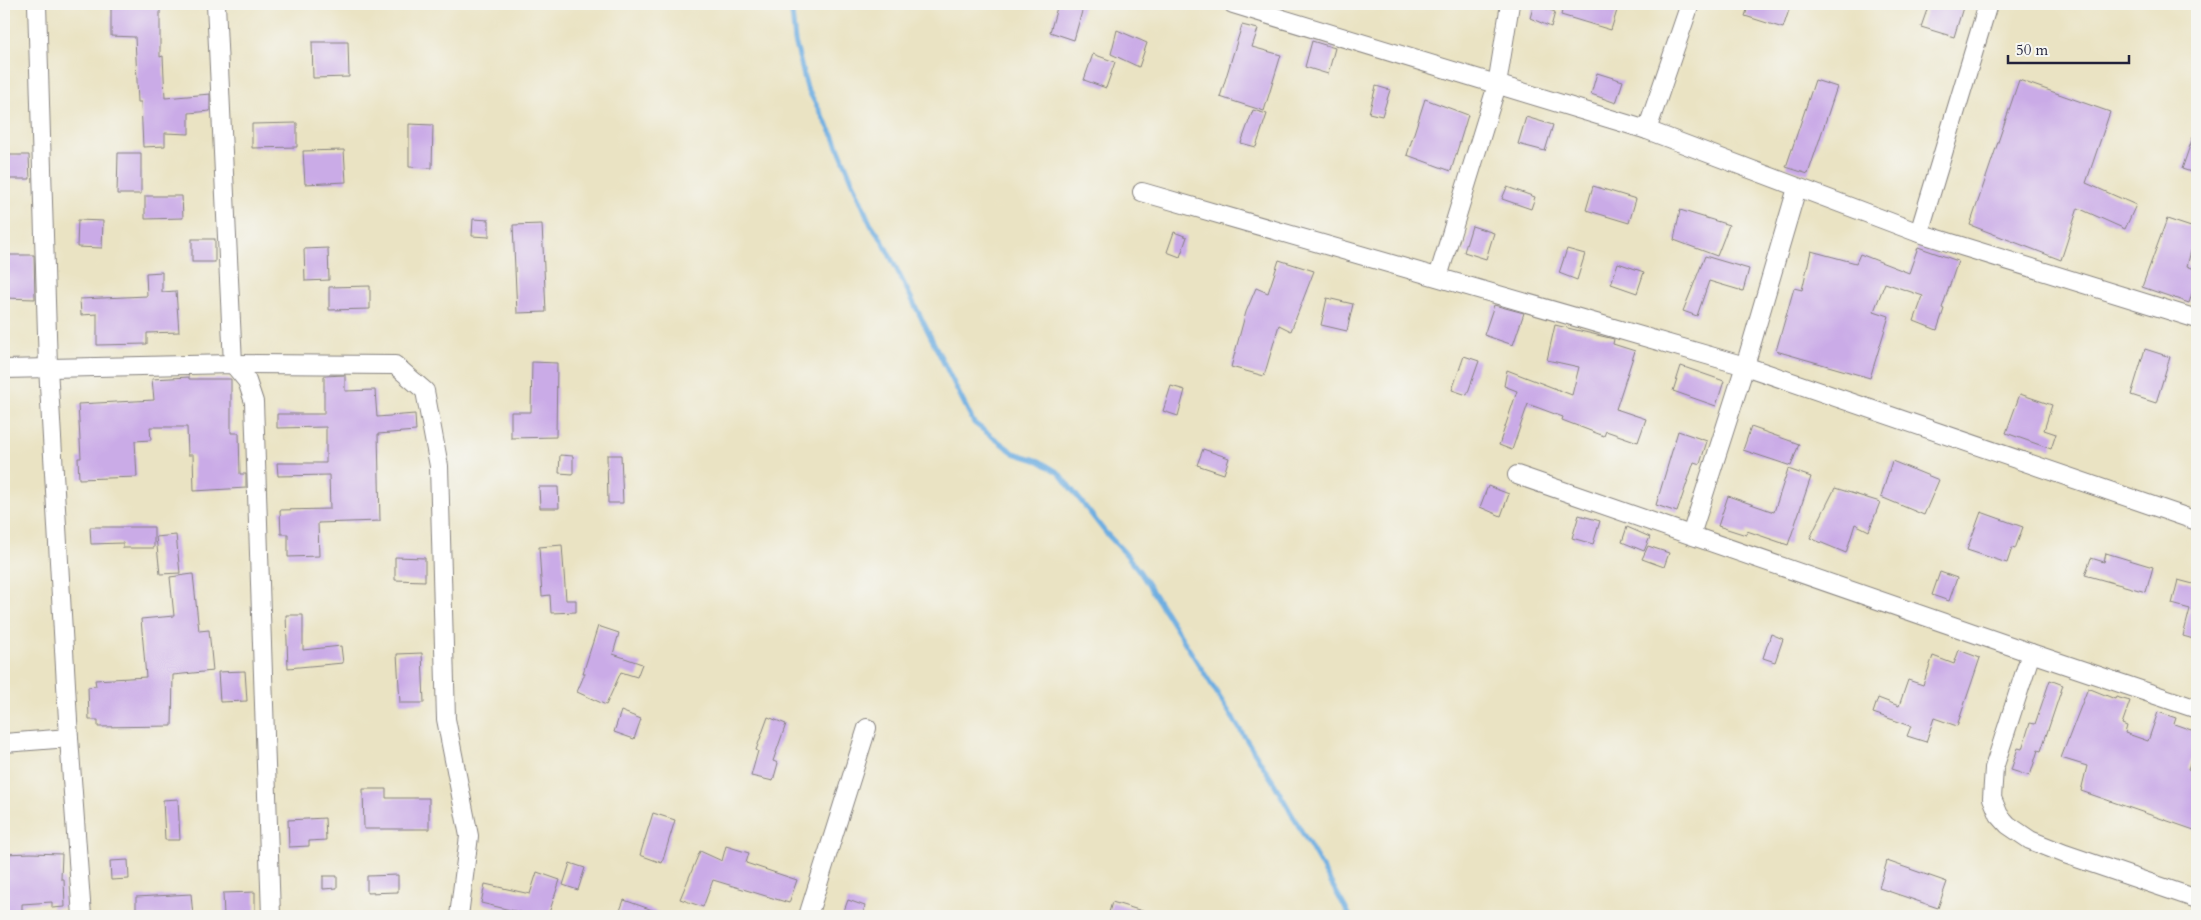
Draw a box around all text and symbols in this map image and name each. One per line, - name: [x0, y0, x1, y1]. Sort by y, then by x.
- scale bar: [2008, 32, 2130, 64]
- text: 50 m: [2016, 40, 2048, 60]

